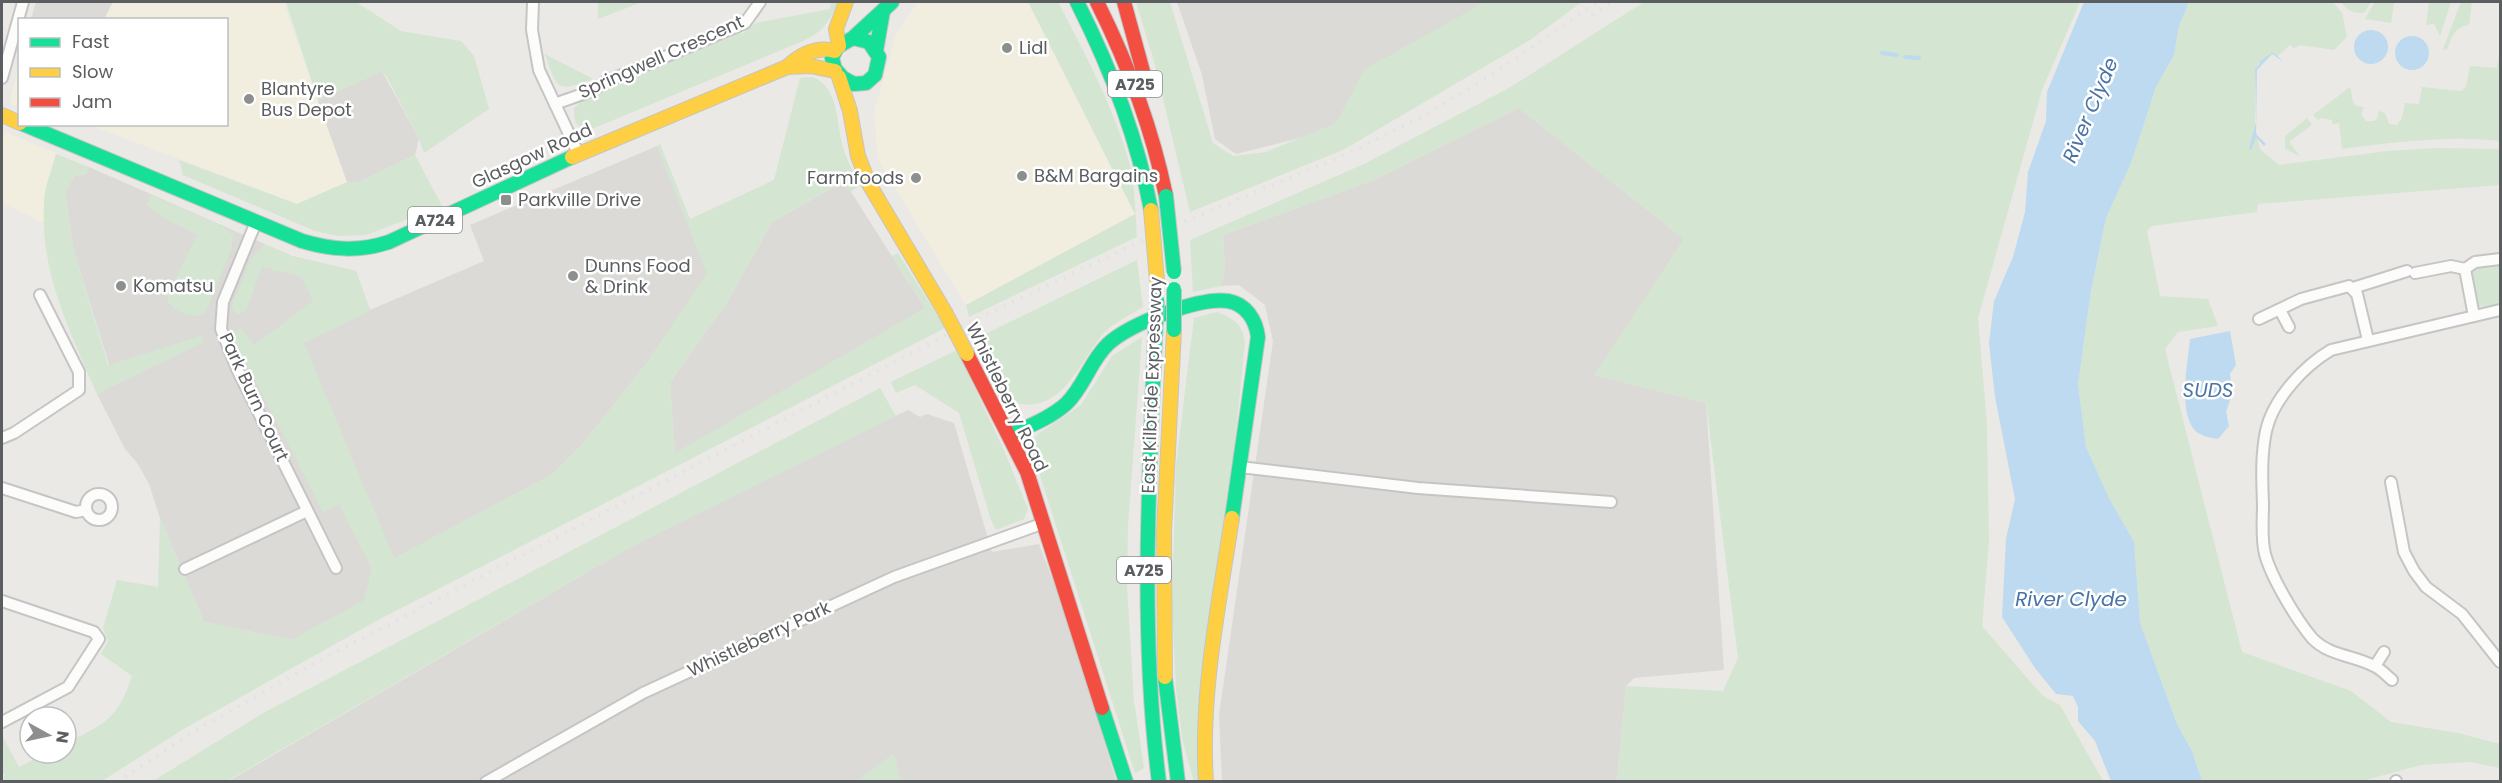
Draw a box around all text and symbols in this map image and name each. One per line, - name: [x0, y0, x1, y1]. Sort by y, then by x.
- street label: Springwell Crescent: [574, 9, 747, 104]
- legend: [18, 18, 228, 126]
- text: Fast: [72, 29, 109, 54]
- place label: Lidl: [1019, 35, 1048, 60]
- marker: Lidl: [1000, 41, 1014, 55]
- water label: River Clyde: [2055, 53, 2125, 167]
- text: Slow: [72, 59, 114, 84]
- road number: A725: [1108, 71, 1162, 97]
- place label: Blantyre Bus Depot: [261, 76, 352, 122]
- text: Jam: [72, 89, 112, 114]
- marker: Blantyre Bus Depot: [242, 92, 256, 106]
- street label: Glasgow Road: [468, 117, 596, 194]
- place label: B&M Bargains: [1034, 163, 1158, 188]
- place label: Farmfoods: [807, 165, 904, 190]
- marker: B&M Bargains: [1015, 169, 1029, 183]
- marker: Farmfoods: [909, 171, 923, 185]
- place label: Parkville Drive: [518, 187, 641, 212]
- marker: Parkville Drive: [499, 193, 513, 207]
- road number: A724: [408, 207, 462, 233]
- place label: Dunns Food & Drink: [585, 253, 691, 299]
- marker: Dunns Food & Drink: [566, 269, 580, 283]
- place label: Komatsu: [133, 273, 213, 298]
- street label: East Kilbride Expressway: [1135, 276, 1168, 494]
- marker: Komatsu: [114, 279, 128, 293]
- street label: Whistleberry Road: [960, 318, 1055, 476]
- street label: Park Burn Court: [214, 328, 295, 465]
- water label: SUDS: [2183, 376, 2233, 404]
- road number: A725: [1117, 557, 1171, 583]
- water label: River Clyde: [2015, 585, 2127, 613]
- street label: Whistleberry Park: [683, 594, 835, 683]
- north arrow: [18, 705, 78, 765]
- text: N: [50, 729, 75, 745]

